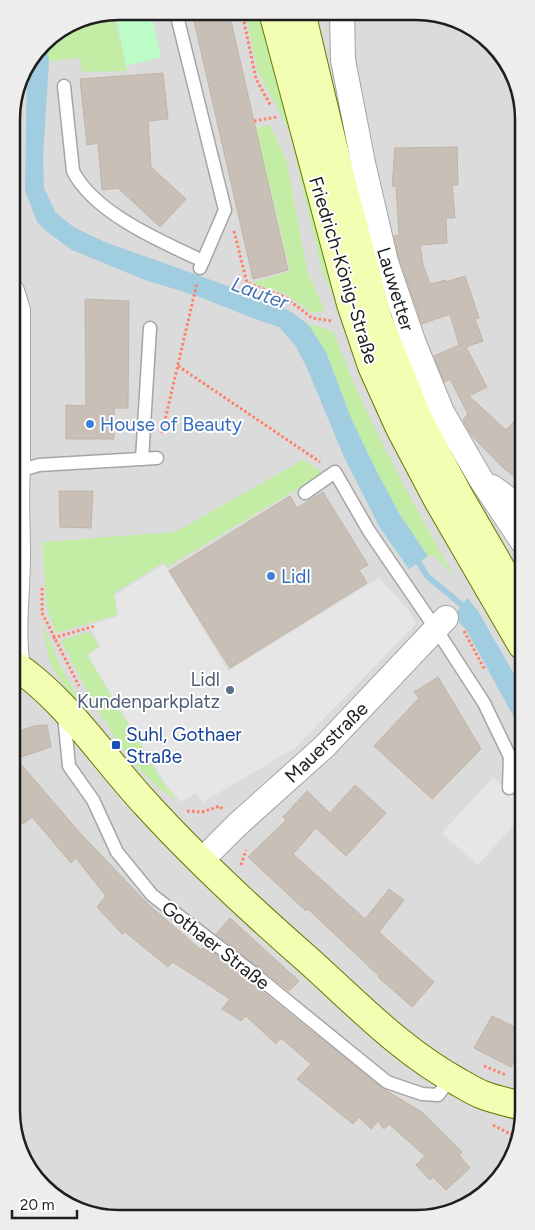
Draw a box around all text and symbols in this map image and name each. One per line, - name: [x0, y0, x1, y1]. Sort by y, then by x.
- street label: Friedrich-König-Straße: [304, 174, 383, 367]
- street label: Lauwetter: [372, 244, 419, 334]
- water label: Lauter: [228, 272, 293, 315]
- place label: House of Beauty: [100, 413, 242, 436]
- marker: House of Beauty: [84, 418, 96, 430]
- place label: Lidl: [281, 565, 311, 588]
- marker: Lidl: [265, 570, 277, 582]
- place label: Lidl Kundenparkplatz: [77, 668, 220, 713]
- marker: Lidl Kundenparkplatz: [224, 684, 236, 696]
- street label: Mauerstraße: [280, 697, 373, 788]
- place label: Suhl, Gothaer Straße: [126, 723, 242, 768]
- marker: Suhl, Gothaer Straße: [110, 739, 122, 751]
- street label: Gothaer Straße: [157, 896, 274, 995]
- scale bar: [12, 1188, 78, 1220]
- text: 20 m: [20, 1196, 54, 1214]

